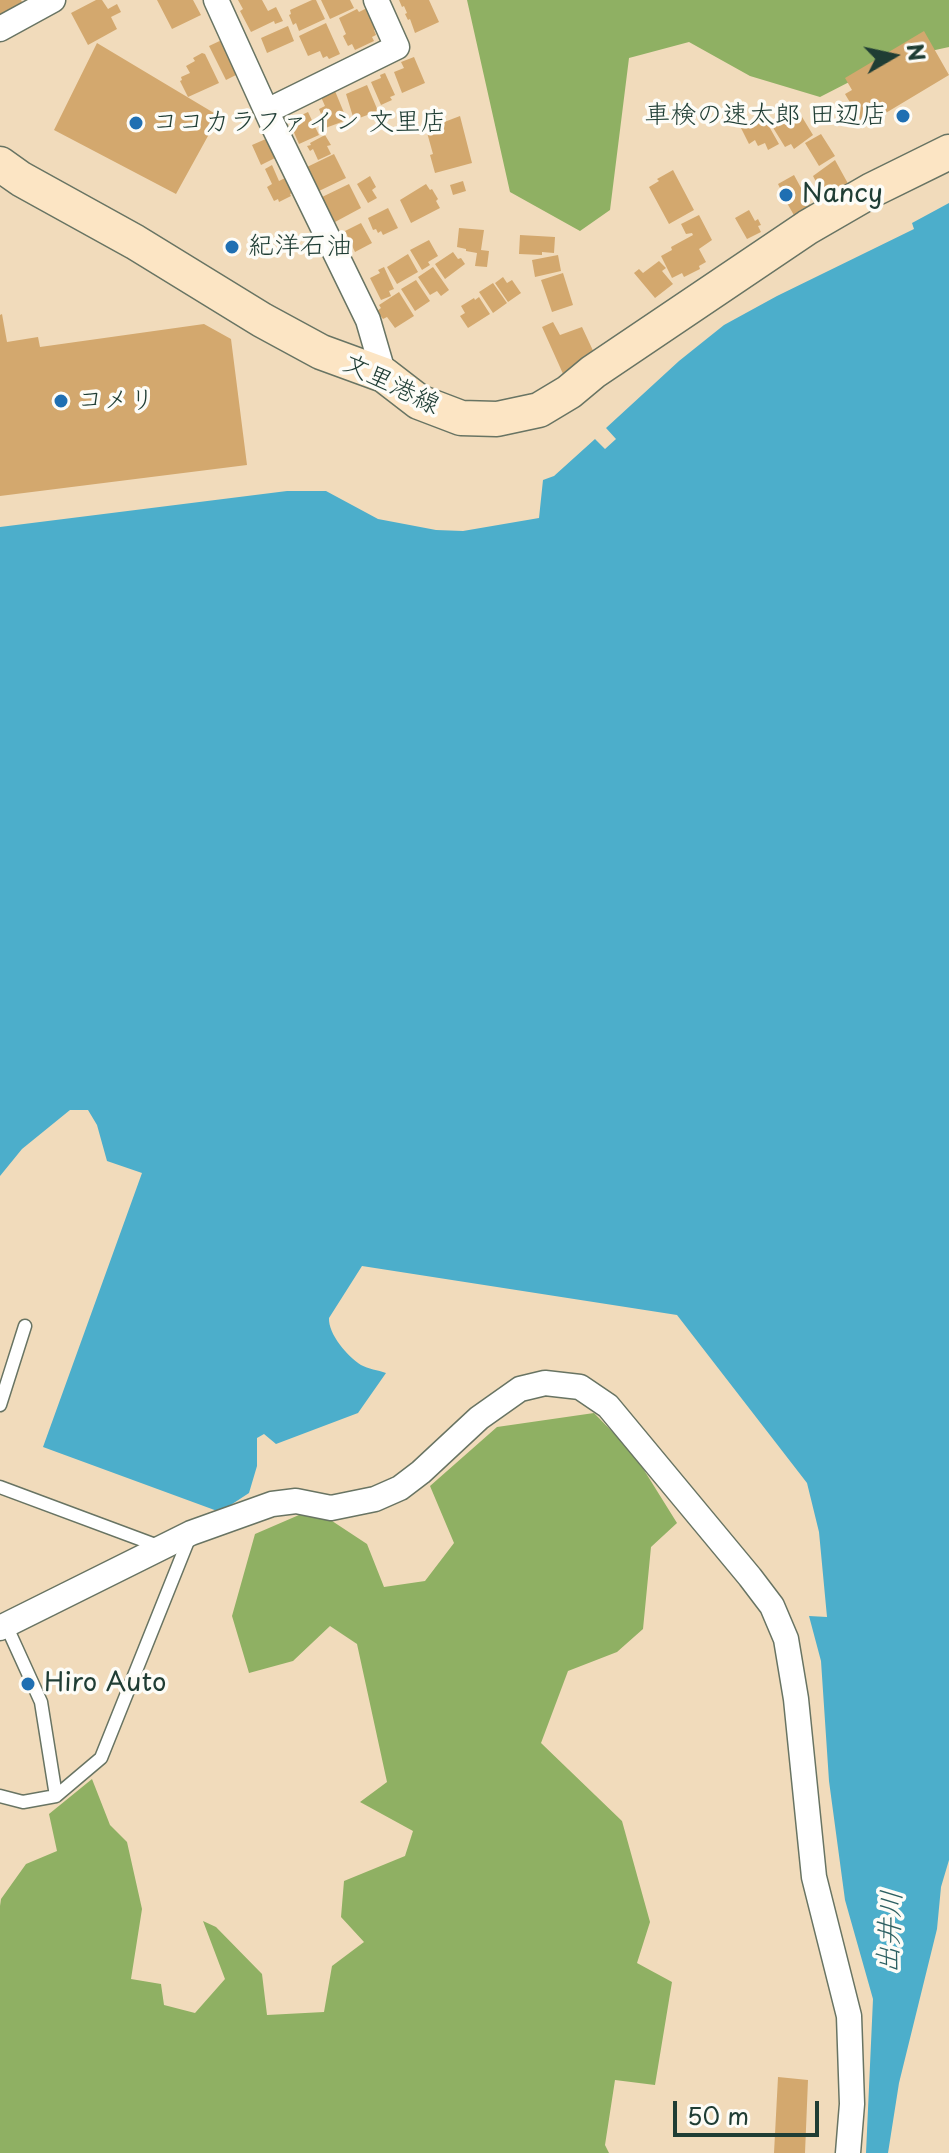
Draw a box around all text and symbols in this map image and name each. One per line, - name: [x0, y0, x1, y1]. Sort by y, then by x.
- north arrow: [853, 16, 933, 96]
- text: N: [900, 41, 935, 63]
- place label: 車検の速太郎 田辺店: [645, 100, 887, 132]
- place label: ココカラファイン 文里店: [152, 107, 446, 139]
- marker: 車検の速太郎 田辺店: [894, 107, 912, 125]
- marker: ココカラファイン 文里店: [127, 114, 145, 132]
- place label: Nancy: [802, 179, 883, 211]
- marker: Nancy: [777, 186, 795, 204]
- place label: 紀洋石油: [248, 231, 352, 263]
- marker: 紀洋石油: [223, 238, 241, 256]
- street label: 文里港線: [337, 348, 445, 422]
- place label: コメリ: [77, 385, 155, 417]
- marker: コメリ: [52, 392, 70, 410]
- place label: Hiro Auto: [44, 1668, 166, 1700]
- marker: Hiro Auto: [19, 1675, 37, 1693]
- water label: 出井川: [872, 1889, 910, 1975]
- scale bar: [677, 2085, 823, 2135]
- text: 50 m: [687, 2097, 749, 2133]

